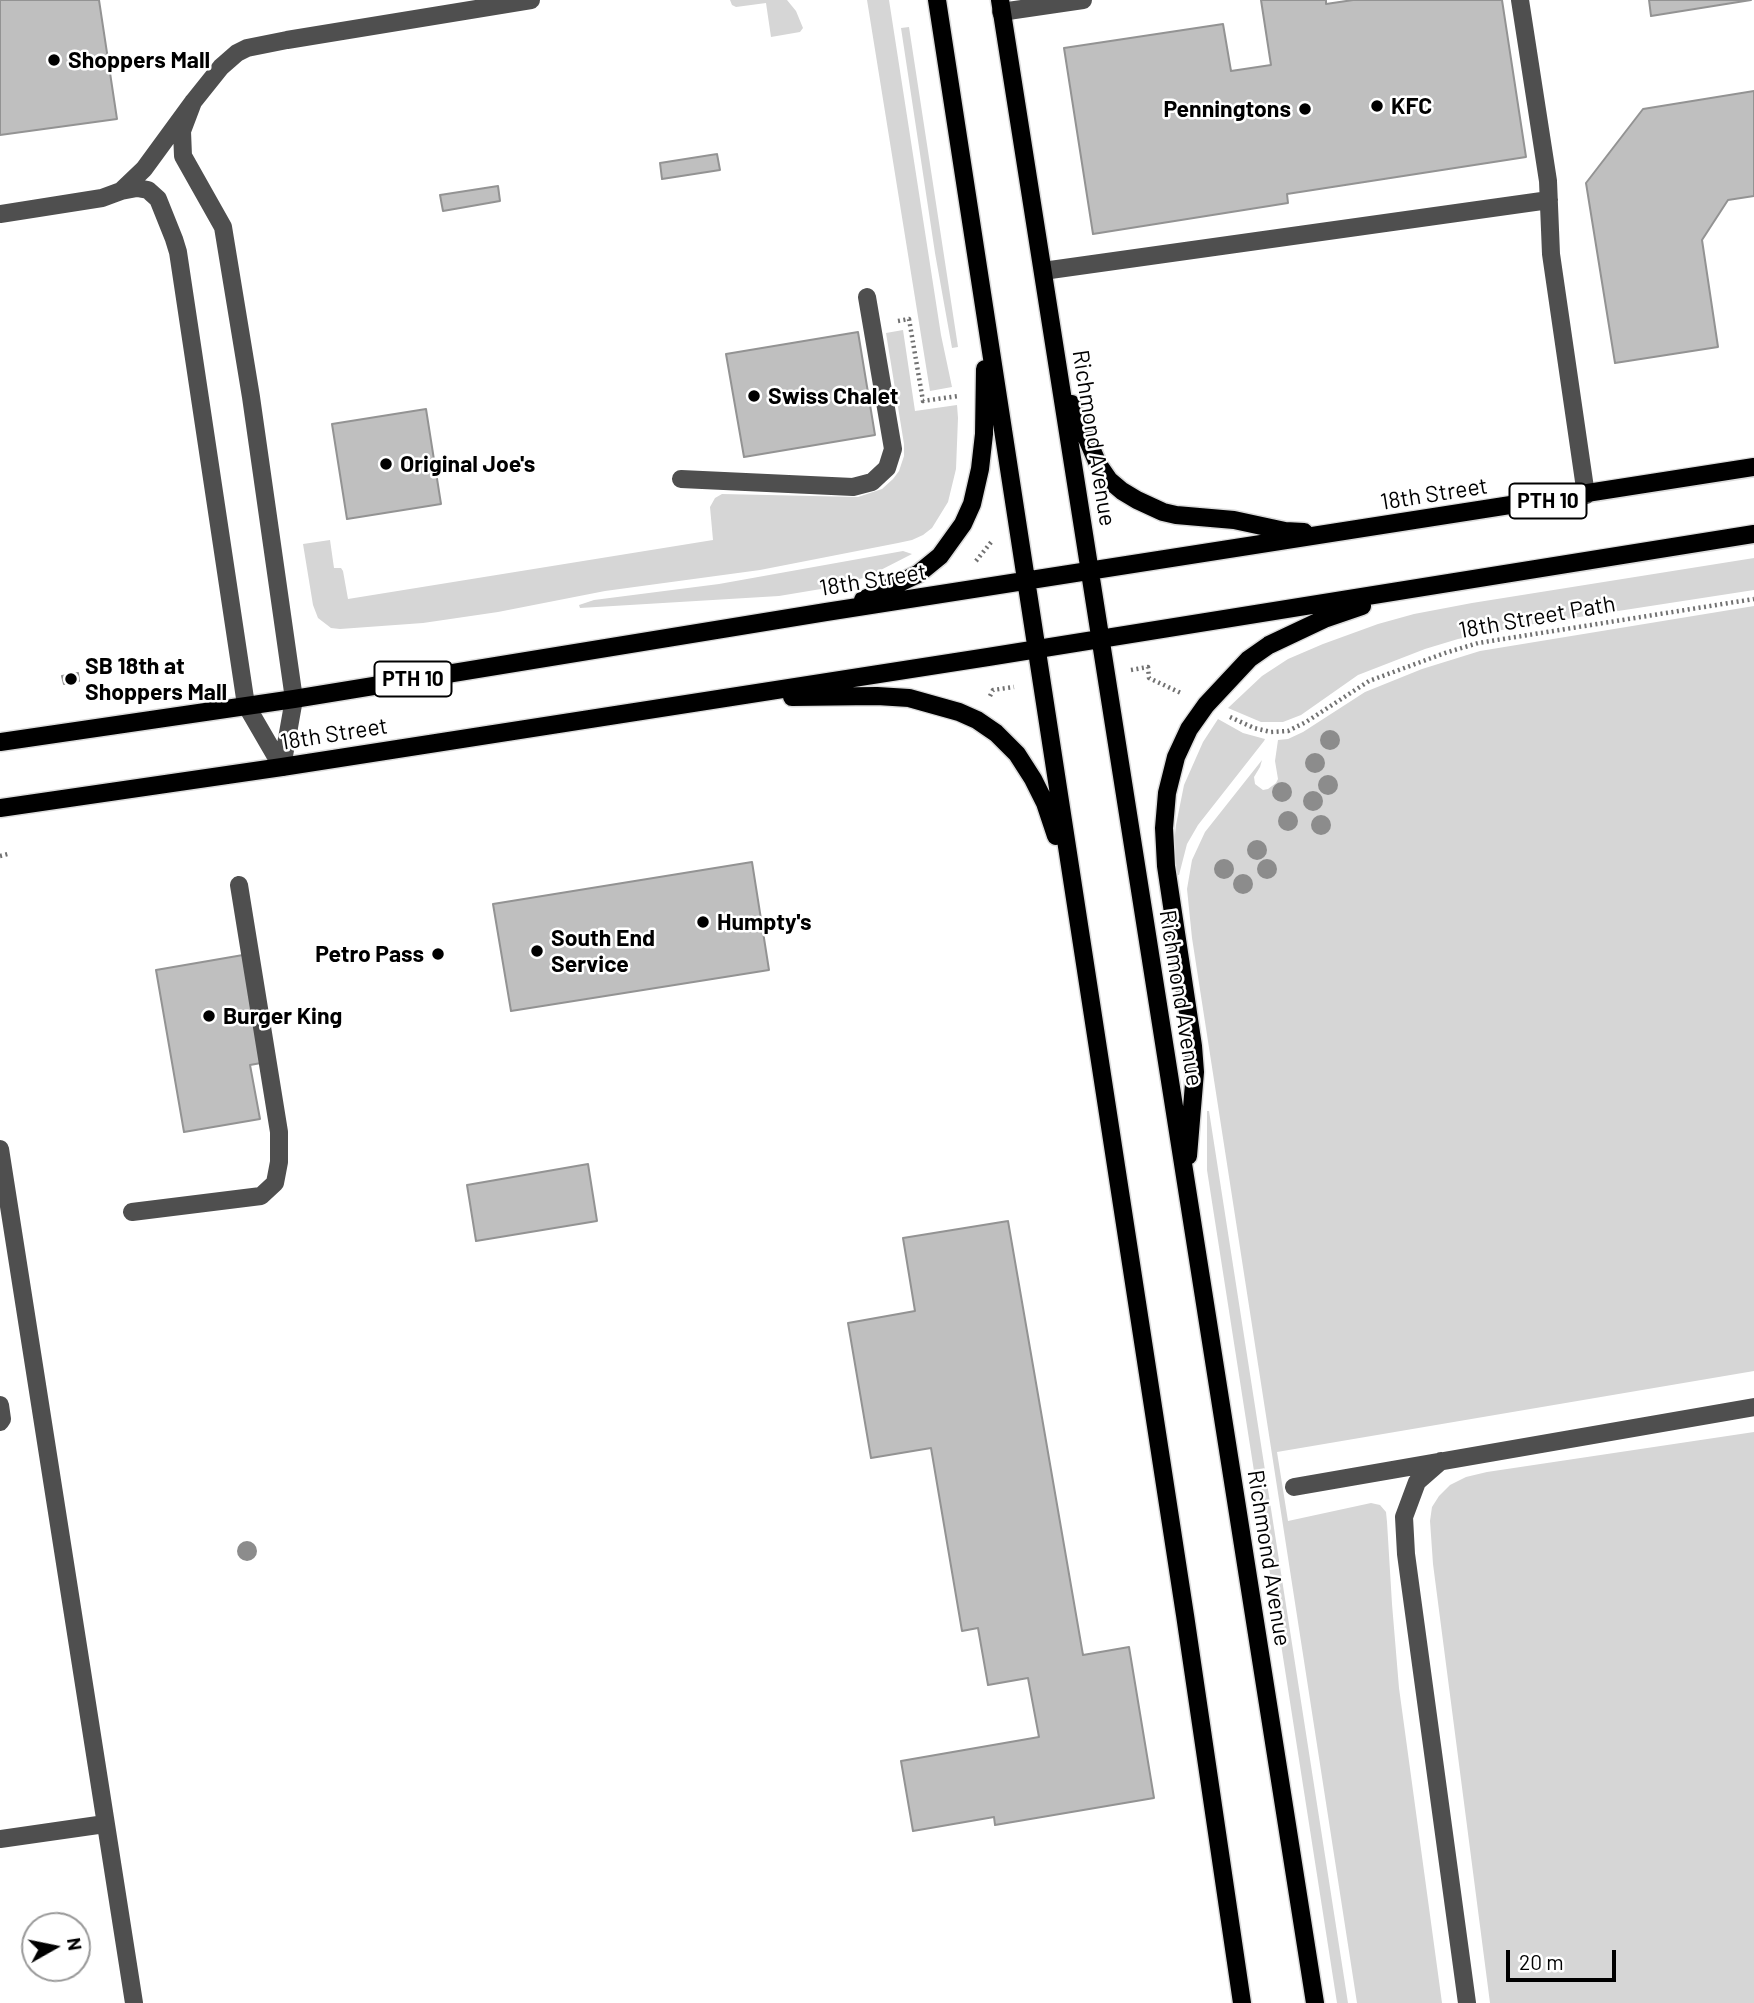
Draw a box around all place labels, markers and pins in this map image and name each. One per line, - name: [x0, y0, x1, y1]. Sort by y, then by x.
- place label: Shoppers Mall: [68, 46, 210, 74]
- marker: Shoppers Mall: [46, 52, 62, 68]
- place label: KFC: [1391, 92, 1432, 120]
- place label: Penningtons: [1163, 95, 1291, 123]
- marker: KFC: [1369, 98, 1385, 114]
- marker: Penningtons: [1297, 101, 1313, 117]
- place label: Swiss Chalet: [768, 382, 898, 410]
- marker: Swiss Chalet: [746, 388, 762, 404]
- place label: Original Joe's: [400, 450, 535, 478]
- marker: Original Joe's: [378, 456, 394, 472]
- place label: SB 18th at Shoppers Mall: [85, 652, 227, 706]
- marker: SB 18th at Shoppers Mall: [63, 671, 79, 687]
- place label: Humpty's: [717, 908, 811, 936]
- marker: Humpty's: [695, 914, 711, 930]
- place label: South End Service: [551, 924, 655, 978]
- place label: Petro Pass: [315, 940, 424, 968]
- marker: South End Service: [529, 943, 545, 959]
- marker: Petro Pass: [430, 946, 446, 962]
- place label: Burger King: [223, 1002, 342, 1030]
- marker: Burger King: [201, 1008, 217, 1024]

